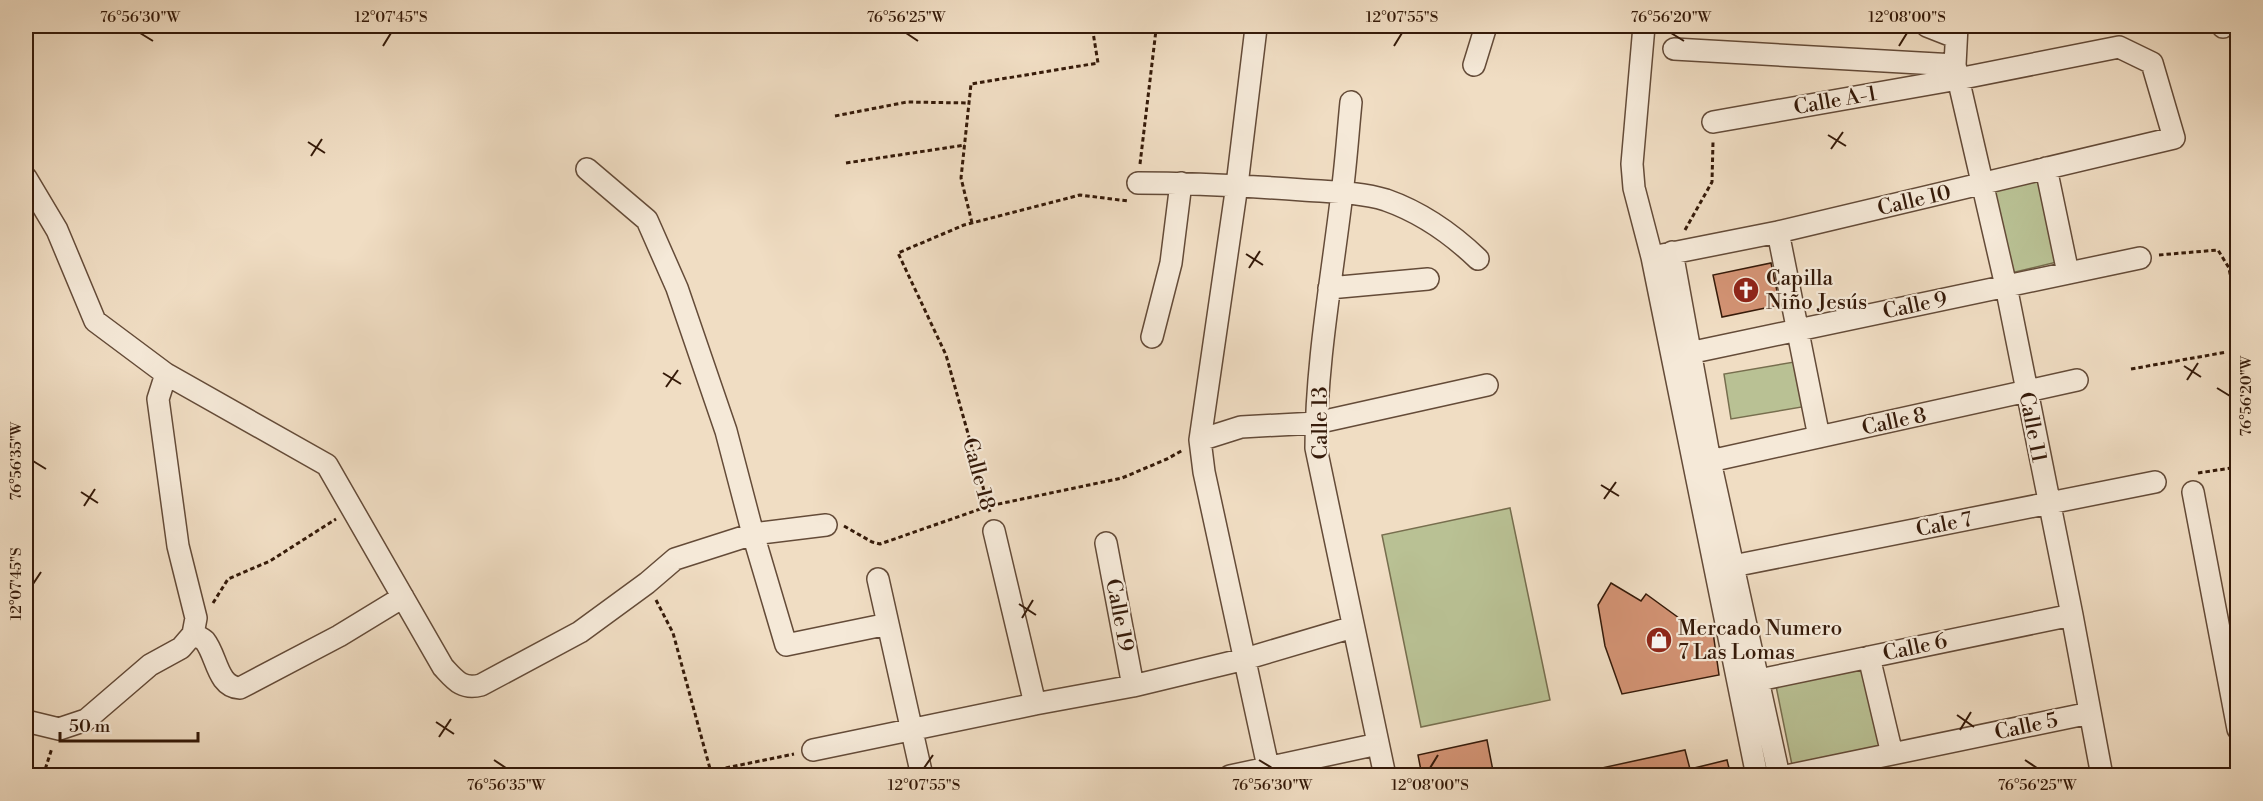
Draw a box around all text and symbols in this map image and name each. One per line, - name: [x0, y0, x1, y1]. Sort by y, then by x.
- text: 76°56'30"W: [100, 8, 180, 27]
- text: 12°07'45"S: [354, 8, 428, 27]
- text: 76°56'25"W: [867, 8, 946, 27]
- text: 12°07'55"S: [1366, 8, 1438, 27]
- text: 76°56'20"W: [1631, 8, 1712, 27]
- text: 12°08'00"S: [1868, 8, 1946, 27]
- street label: Calle A-1: [1792, 81, 1879, 121]
- street label: Calle 10: [1875, 180, 1954, 222]
- place label: Capilla Niño Jesús: [1766, 266, 1867, 316]
- church icon: Capilla Niño Jesús: [1731, 275, 1761, 305]
- street label: Calle 9: [1881, 286, 1950, 325]
- text: 76°56'20"W: [2237, 355, 2256, 436]
- street label: Calle 13: [1308, 386, 1334, 460]
- street label: Calle 11: [2012, 390, 2052, 465]
- street label: Calle 8: [1860, 402, 1929, 441]
- text: 76°56'35"W: [7, 421, 26, 500]
- street label: Calle 18: [956, 435, 1000, 513]
- street label: Cale 7: [1914, 507, 1975, 543]
- text: 12°07'45"S: [7, 547, 26, 621]
- street label: Calle 19: [1099, 577, 1139, 654]
- place label: Mercado Numero 7 Las Lomas: [1678, 616, 1842, 666]
- shop icon: Mercado Numero 7 Las Lomas: [1644, 625, 1674, 655]
- street label: Calle 6: [1881, 628, 1950, 667]
- scale bar: [60, 705, 198, 743]
- street label: Calle 5: [1992, 708, 2060, 746]
- text: 50 m: [69, 715, 111, 738]
- text: 76°56'35"W: [467, 776, 546, 795]
- text: 12°07'55"S: [888, 776, 960, 795]
- text: 76°56'30"W: [1232, 776, 1312, 795]
- text: 12°08'00"S: [1391, 776, 1469, 795]
- text: 76°56'25"W: [1998, 776, 2077, 795]

